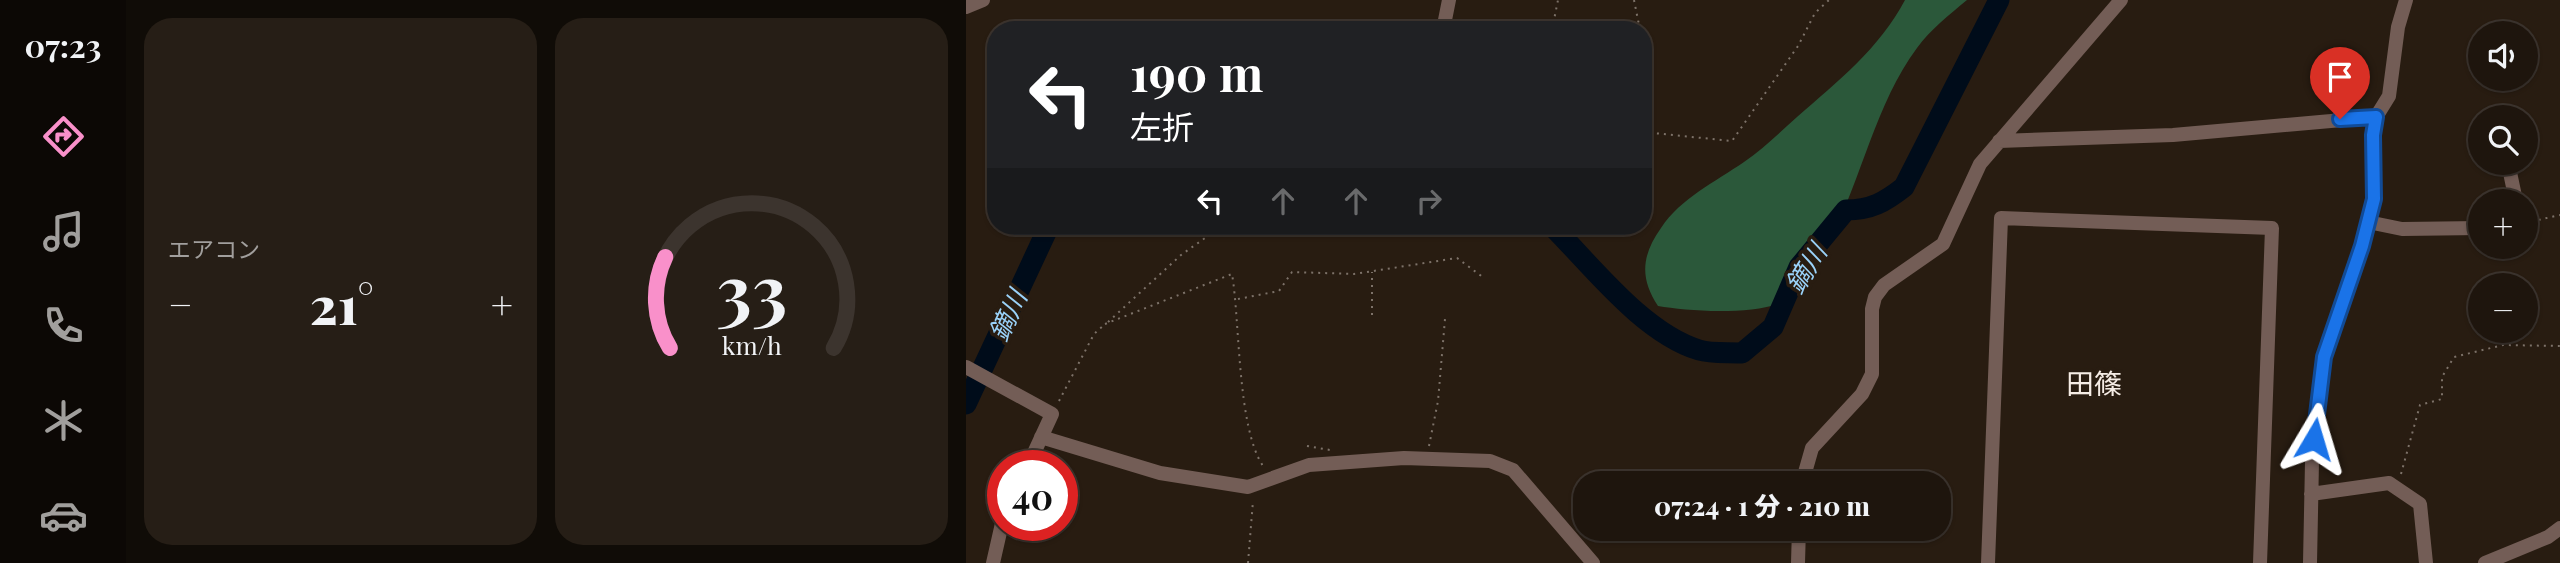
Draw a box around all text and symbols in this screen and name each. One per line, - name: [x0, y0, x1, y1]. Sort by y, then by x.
- map controls: [2468, 21, 2538, 343]
- button: sound: [2468, 21, 2538, 91]
- text: 07:23: [25, 23, 101, 66]
- text: 190 m: [1130, 39, 1263, 104]
- pin: [2310, 47, 2370, 119]
- icon: left: [1015, 49, 1106, 140]
- icon: arrive: [2321, 58, 2359, 96]
- text: 左折: [1130, 104, 1194, 147]
- button: search: [2468, 105, 2538, 175]
- icon: directions: [39, 112, 88, 161]
- icon: left: [1191, 182, 1229, 220]
- icon: ahead: [1264, 182, 1302, 220]
- icon: ahead: [1337, 182, 1375, 220]
- icon: right: [1410, 182, 1448, 220]
- button: +: [2468, 189, 2538, 259]
- icon: music: [39, 207, 88, 256]
- text: エアコン: [168, 233, 260, 264]
- water label: 鏑川: [1776, 234, 1835, 299]
- text: 33: [716, 239, 787, 336]
- text: 21°: [310, 269, 374, 338]
- button: −: [2468, 273, 2538, 343]
- text: −: [168, 278, 193, 329]
- text: +: [491, 278, 513, 329]
- water label: 鏑川: [980, 281, 1035, 346]
- icon: phone: [39, 301, 88, 350]
- text: km/h: [722, 327, 782, 360]
- district label: 田篠: [2066, 364, 2122, 401]
- icon: climate: [39, 396, 88, 445]
- position arrow: [2277, 402, 2351, 476]
- speed limit sign: 40: [987, 450, 1078, 541]
- text: 07:24 · 1 分 · 210 m: [1654, 488, 1870, 523]
- icon: car: [39, 491, 88, 540]

